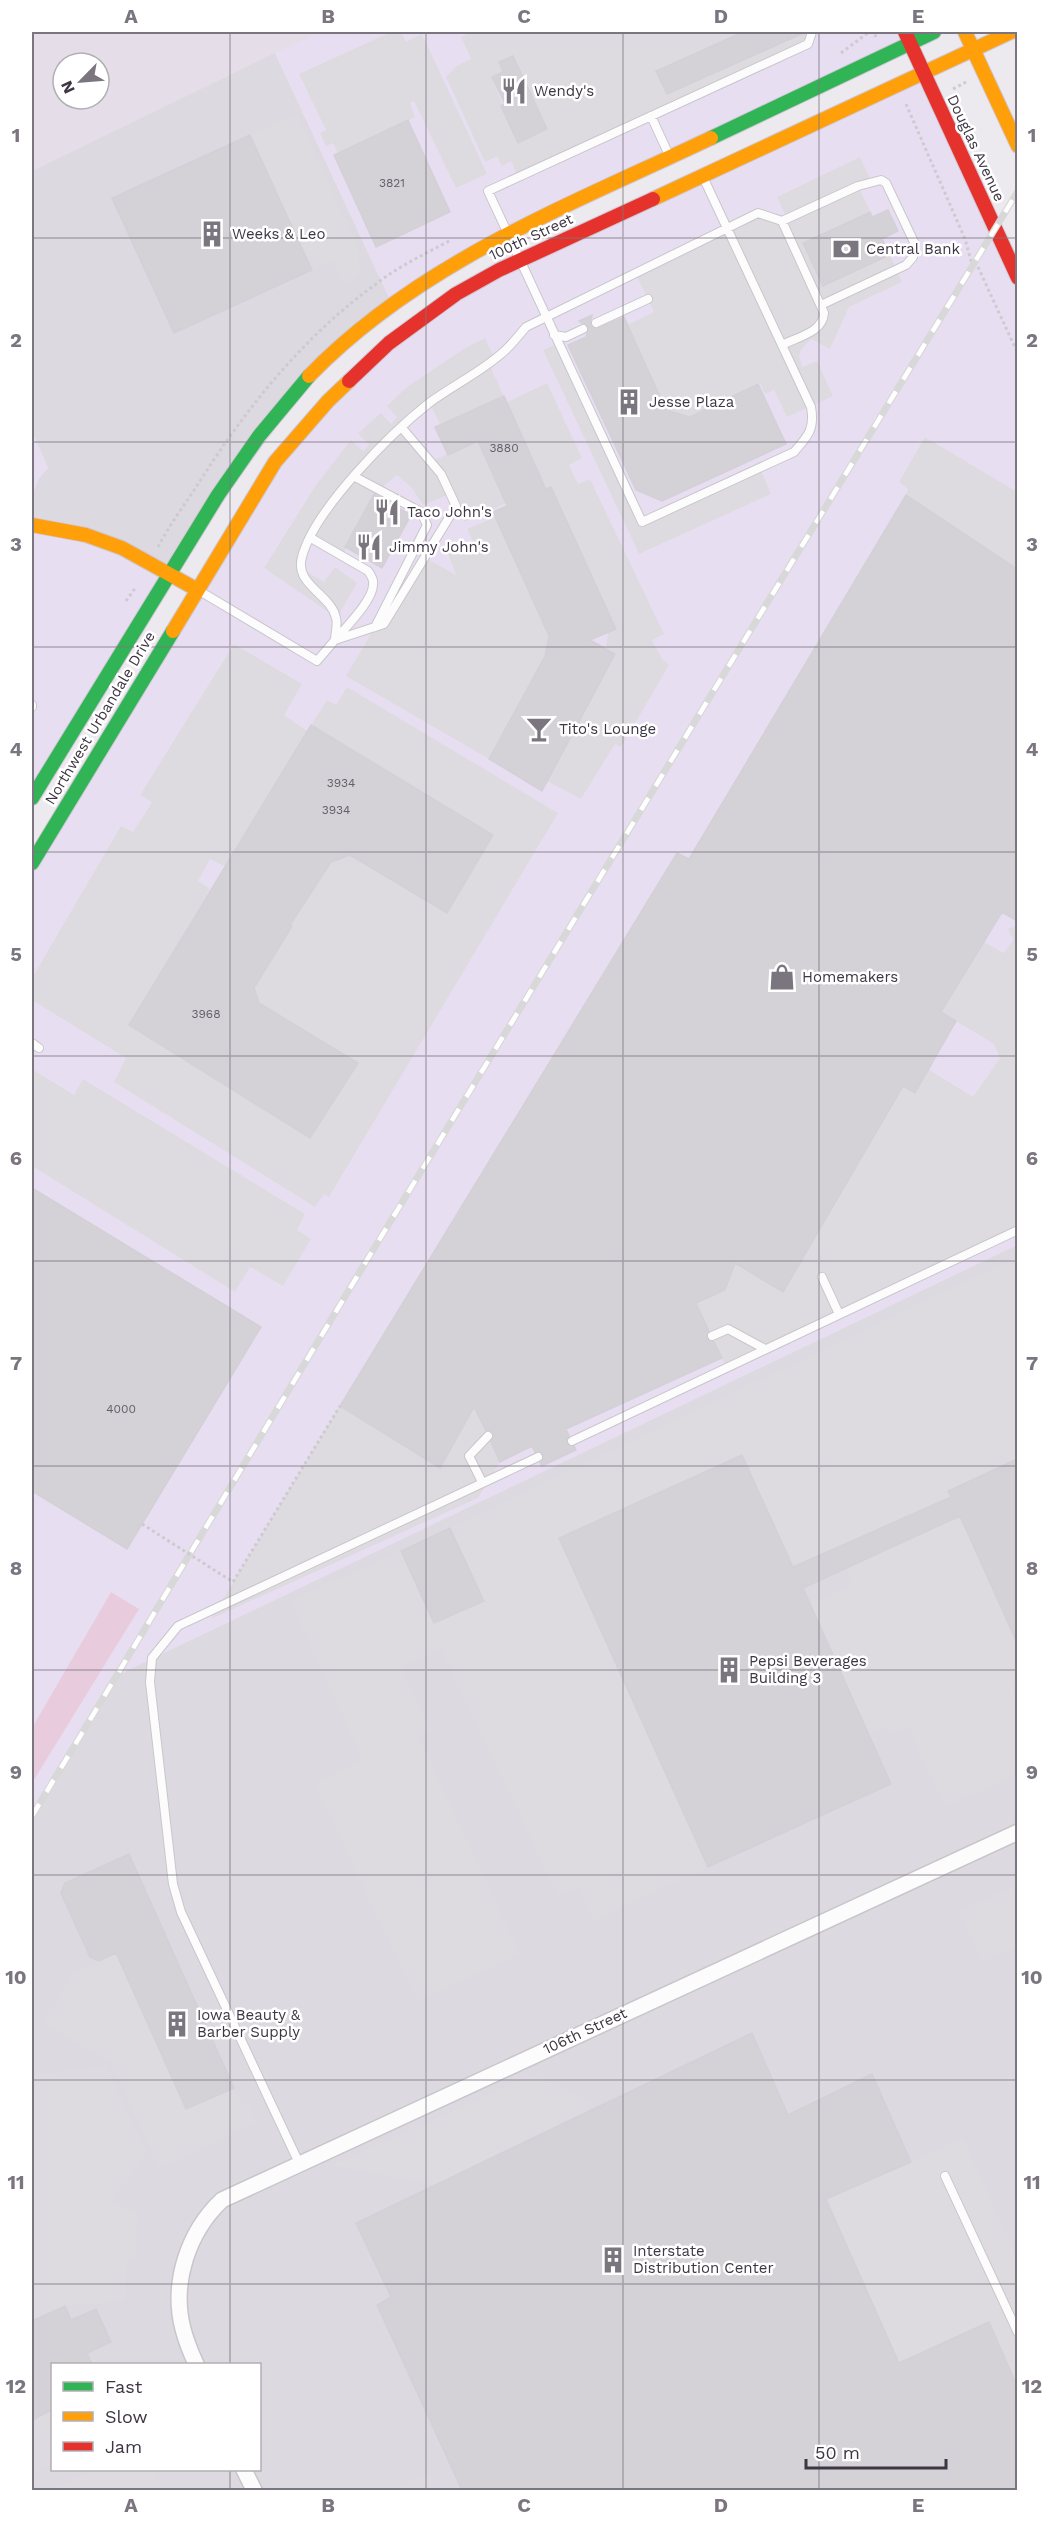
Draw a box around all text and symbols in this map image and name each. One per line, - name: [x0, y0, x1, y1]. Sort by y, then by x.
- text: A: [124, 4, 138, 28]
- text: B: [321, 4, 335, 28]
- text: C: [517, 4, 531, 28]
- text: D: [714, 4, 728, 28]
- text: E: [912, 4, 924, 28]
- north arrow: [51, 51, 111, 111]
- restaurant icon: Wendy's: [499, 76, 529, 106]
- text: N: [57, 78, 79, 97]
- place label: Wendy's: [534, 82, 594, 100]
- street label: Douglas Avenue: [943, 92, 1009, 204]
- text: 1: [12, 123, 20, 147]
- text: 1: [1028, 123, 1036, 147]
- house number: 3821: [379, 176, 405, 190]
- street label: 100th Street: [486, 209, 576, 264]
- building icon: Weeks & Leo: [197, 219, 227, 249]
- place label: Weeks & Leo: [232, 225, 325, 243]
- bank icon: Central Bank: [831, 234, 861, 264]
- place label: Central Bank: [866, 240, 961, 258]
- text: 2: [10, 328, 22, 352]
- text: 2: [1026, 328, 1038, 352]
- building icon: Jesse Plaza: [614, 387, 644, 417]
- place label: Jesse Plaza: [649, 393, 735, 411]
- house number: 3880: [489, 441, 519, 455]
- restaurant icon: Taco John's: [372, 497, 402, 527]
- place label: Taco John's: [407, 503, 492, 521]
- text: 3: [10, 532, 22, 556]
- restaurant icon: Jimmy John's: [354, 532, 384, 562]
- text: 3: [1026, 532, 1038, 556]
- place label: Jimmy John's: [389, 538, 489, 556]
- street label: Northwest Urbandale Drive: [41, 628, 159, 808]
- bar icon: Tito's Lounge: [524, 714, 554, 744]
- place label: Tito's Lounge: [559, 720, 656, 738]
- text: 4: [10, 737, 23, 761]
- text: 4: [1026, 737, 1039, 761]
- house number: 3934: [327, 776, 355, 790]
- house number: 3934: [322, 803, 350, 817]
- text: 5: [10, 942, 22, 966]
- text: 5: [1026, 942, 1038, 966]
- shop icon: Homemakers: [767, 962, 797, 992]
- place label: Homemakers: [802, 968, 898, 986]
- house number: 3968: [191, 1007, 221, 1021]
- text: 6: [10, 1146, 22, 1170]
- text: 6: [1026, 1146, 1038, 1170]
- text: 7: [10, 1351, 22, 1375]
- text: 7: [1026, 1351, 1038, 1375]
- house number: 4000: [106, 1402, 136, 1416]
- text: 8: [10, 1556, 22, 1580]
- text: 8: [1026, 1556, 1038, 1580]
- place label: Pepsi Beverages Building 3: [749, 1652, 867, 1687]
- building icon: Pepsi Beverages Building 3: [714, 1655, 744, 1685]
- text: 9: [10, 1760, 22, 1784]
- text: 9: [1026, 1760, 1038, 1784]
- text: 10: [5, 1965, 27, 1989]
- text: 10: [1021, 1965, 1043, 1989]
- street label: 106th Street: [540, 2003, 630, 2058]
- place label: Iowa Beauty & Barber Supply: [197, 2006, 301, 2041]
- building icon: Iowa Beauty & Barber Supply: [162, 2009, 192, 2039]
- text: 11: [7, 2170, 25, 2194]
- text: 11: [1023, 2170, 1041, 2194]
- place label: Interstate Distribution Center: [633, 2242, 774, 2277]
- building icon: Interstate Distribution Center: [598, 2245, 628, 2275]
- legend: [51, 2363, 261, 2471]
- text: 12: [6, 2374, 26, 2398]
- text: 12: [1022, 2374, 1042, 2398]
- text: Fast: [105, 2376, 143, 2397]
- text: Slow: [105, 2406, 148, 2427]
- scale bar: [806, 2432, 946, 2470]
- text: Jam: [105, 2436, 142, 2457]
- text: 50 m: [815, 2442, 860, 2463]
- text: A: [124, 2493, 138, 2517]
- text: B: [321, 2493, 335, 2517]
- text: C: [517, 2493, 531, 2517]
- text: D: [714, 2493, 728, 2517]
- text: E: [912, 2493, 924, 2517]

